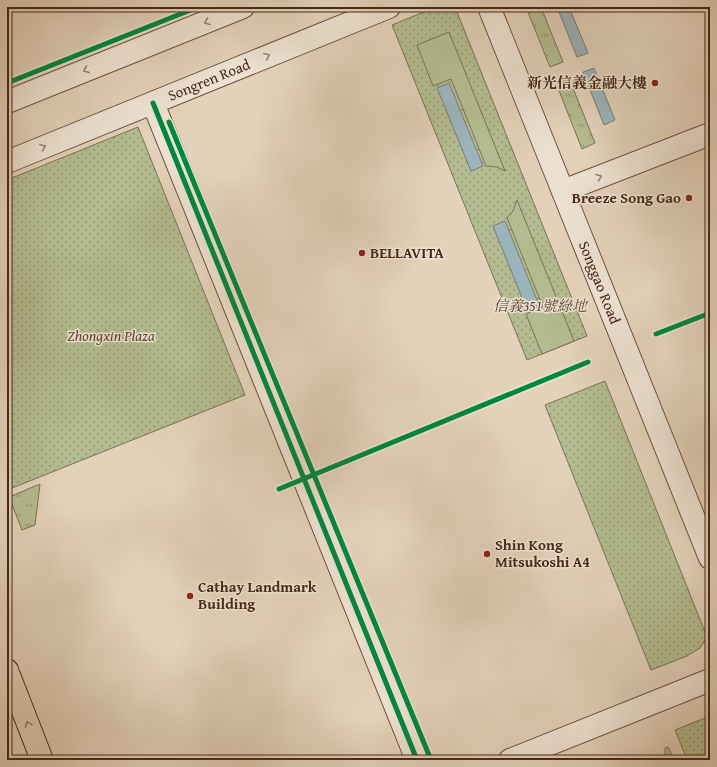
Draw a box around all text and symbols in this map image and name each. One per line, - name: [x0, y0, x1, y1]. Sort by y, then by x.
- one-way arrow: [203, 17, 210, 25]
- street label: Songren Road: [165, 53, 253, 106]
- one-way arrow: [264, 53, 271, 61]
- one-way arrow: [83, 65, 91, 73]
- place label: 新光信義金融大樓: [527, 72, 647, 93]
- marker: 新光信義金融大樓: [650, 78, 660, 88]
- one-way arrow: [39, 144, 47, 152]
- one-way arrow: [595, 174, 603, 182]
- place label: Breeze Song Gao: [572, 187, 681, 208]
- marker: Breeze Song Gao: [684, 193, 694, 203]
- street label: Songgao Road: [574, 238, 626, 327]
- place label: BELLAVITA: [370, 242, 444, 263]
- marker: BELLAVITA: [357, 248, 367, 258]
- park label: 信義351號綠地: [493, 295, 589, 316]
- park label: Zhongxin Plaza: [67, 325, 155, 346]
- place label: Shin Kong Mitsukoshi A4: [495, 534, 590, 572]
- marker: Shin Kong Mitsukoshi A4: [482, 549, 492, 559]
- place label: Cathay Landmark Building: [198, 576, 317, 614]
- marker: Cathay Landmark Building: [185, 591, 195, 601]
- one-way arrow: [24, 720, 32, 727]

